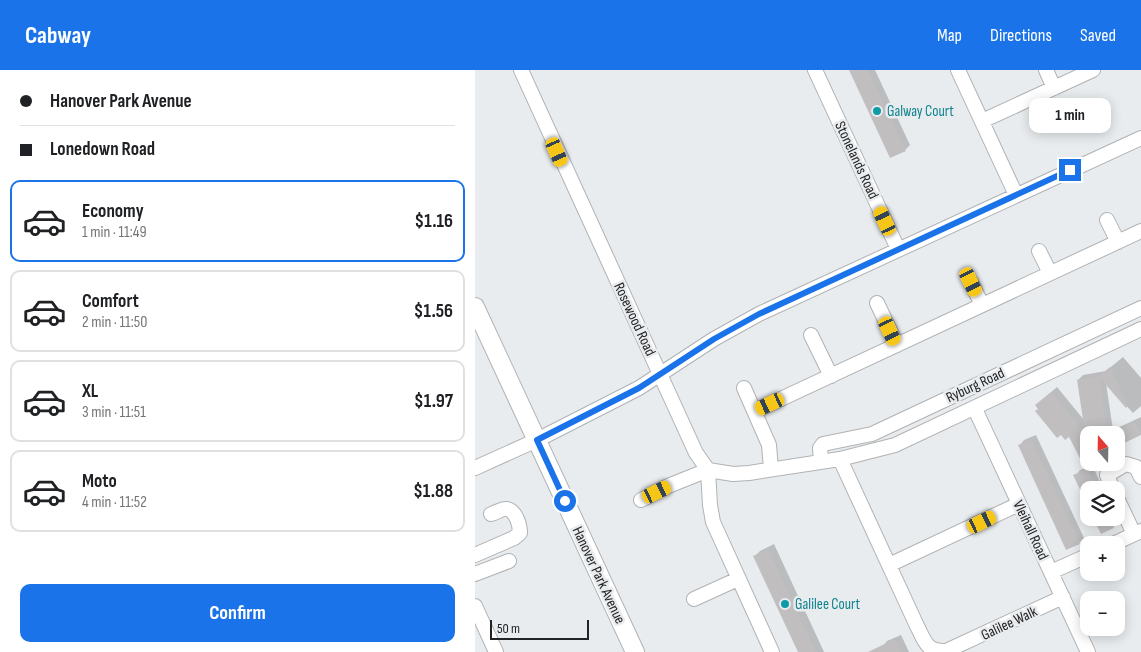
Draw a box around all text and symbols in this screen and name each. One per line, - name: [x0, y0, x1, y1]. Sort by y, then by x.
- text: Cabway: [25, 21, 91, 50]
- text: Map: [937, 25, 962, 46]
- text: Directions: [990, 25, 1052, 46]
- text: Saved: [1080, 25, 1116, 46]
- text: Hanover Park Avenue: [50, 90, 192, 113]
- callout: 1 min: [1029, 98, 1111, 132]
- place label: Galway Court: [887, 102, 954, 121]
- marker: Galway Court: [871, 105, 883, 117]
- text: 1 min: [1055, 106, 1085, 125]
- street label: Stonelands Road: [830, 118, 883, 202]
- car: [544, 135, 569, 169]
- text: Lonedown Road: [50, 138, 155, 161]
- route end: [1059, 159, 1081, 181]
- icon: car: [22, 199, 67, 244]
- text: Economy: [82, 200, 144, 223]
- car: [871, 204, 898, 238]
- text: $1.16: [415, 210, 453, 233]
- text: 1 min · 11:49: [82, 223, 147, 242]
- car: [957, 265, 984, 299]
- street label: Rosewood Road: [609, 279, 660, 359]
- icon: car: [22, 289, 67, 334]
- text: Comfort: [82, 290, 139, 313]
- text: $1.56: [414, 300, 453, 323]
- text: 2 min · 11:50: [82, 313, 147, 332]
- car: [876, 314, 903, 348]
- street label: Ryburg Road: [943, 364, 1007, 407]
- icon: car: [22, 379, 67, 424]
- text: XL: [82, 380, 98, 403]
- text: $1.97: [414, 390, 453, 413]
- car: [753, 391, 786, 417]
- text: 3 min · 11:51: [82, 403, 146, 422]
- north arrow: [1080, 426, 1125, 471]
- map controls: [1080, 426, 1125, 636]
- icon: car: [22, 469, 67, 514]
- text: Moto: [82, 470, 117, 493]
- car: [640, 479, 673, 505]
- text: $1.88: [413, 480, 453, 503]
- button: layers: [1080, 481, 1125, 526]
- route start: [554, 490, 576, 512]
- text: 4 min · 11:52: [82, 493, 147, 512]
- street label: Vleihall Road: [1009, 497, 1053, 563]
- car: [965, 509, 998, 535]
- street label: Hanover Park Avenue: [568, 523, 629, 627]
- button: +: [1080, 536, 1125, 581]
- button: Confirm: [20, 584, 455, 642]
- button: −: [1080, 591, 1125, 636]
- place label: Galilee Court: [795, 595, 860, 614]
- marker: Galilee Court: [779, 598, 791, 610]
- street label: Galilee Walk: [978, 602, 1041, 645]
- scale bar: [490, 617, 589, 640]
- text: 50 m: [497, 620, 520, 637]

